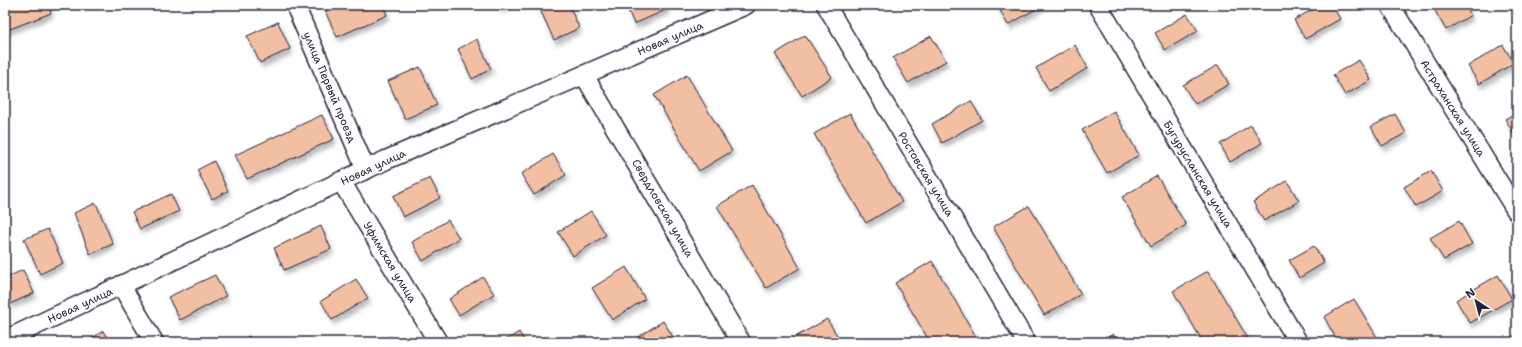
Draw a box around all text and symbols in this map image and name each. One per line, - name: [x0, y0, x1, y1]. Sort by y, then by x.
- street label: Новая улица: [635, 18, 706, 59]
- street label: улица Первый проезд: [299, 29, 360, 145]
- street label: Астраханская улица: [1417, 57, 1489, 160]
- street label: Бугурусланская улица: [1160, 118, 1236, 231]
- street label: Ростовская улица: [894, 129, 957, 220]
- street label: Новая улица: [338, 146, 408, 189]
- street label: Свердловская улица: [628, 156, 697, 260]
- street label: Уфимская улица: [360, 219, 420, 306]
- north arrow: [1456, 281, 1496, 321]
- street label: Новая улица: [45, 284, 115, 327]
- text: N: [1462, 285, 1479, 302]

